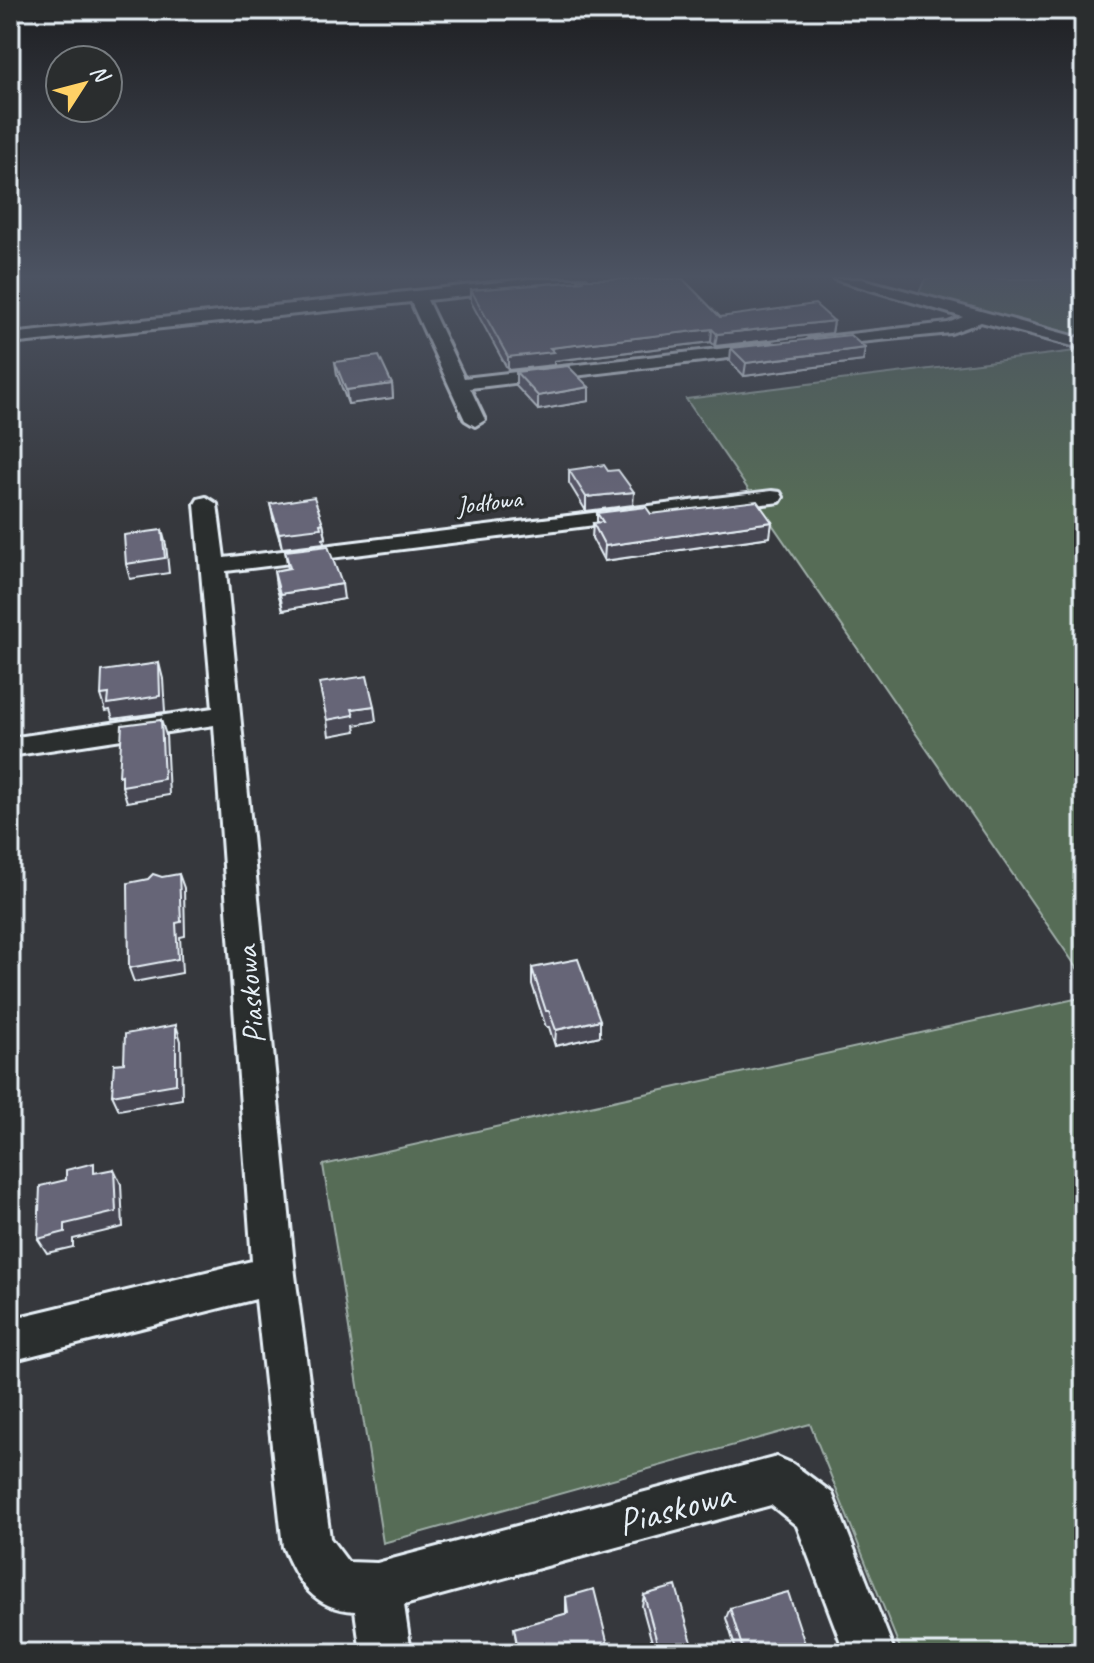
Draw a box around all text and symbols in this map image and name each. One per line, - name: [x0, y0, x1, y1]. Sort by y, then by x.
- north arrow: [44, 44, 124, 124]
- text: N: [84, 59, 117, 89]
- street label: Jodłowa: [452, 481, 525, 523]
- street label: Piaskowa: [225, 942, 275, 1046]
- street label: Piaskowa: [612, 1470, 740, 1546]

